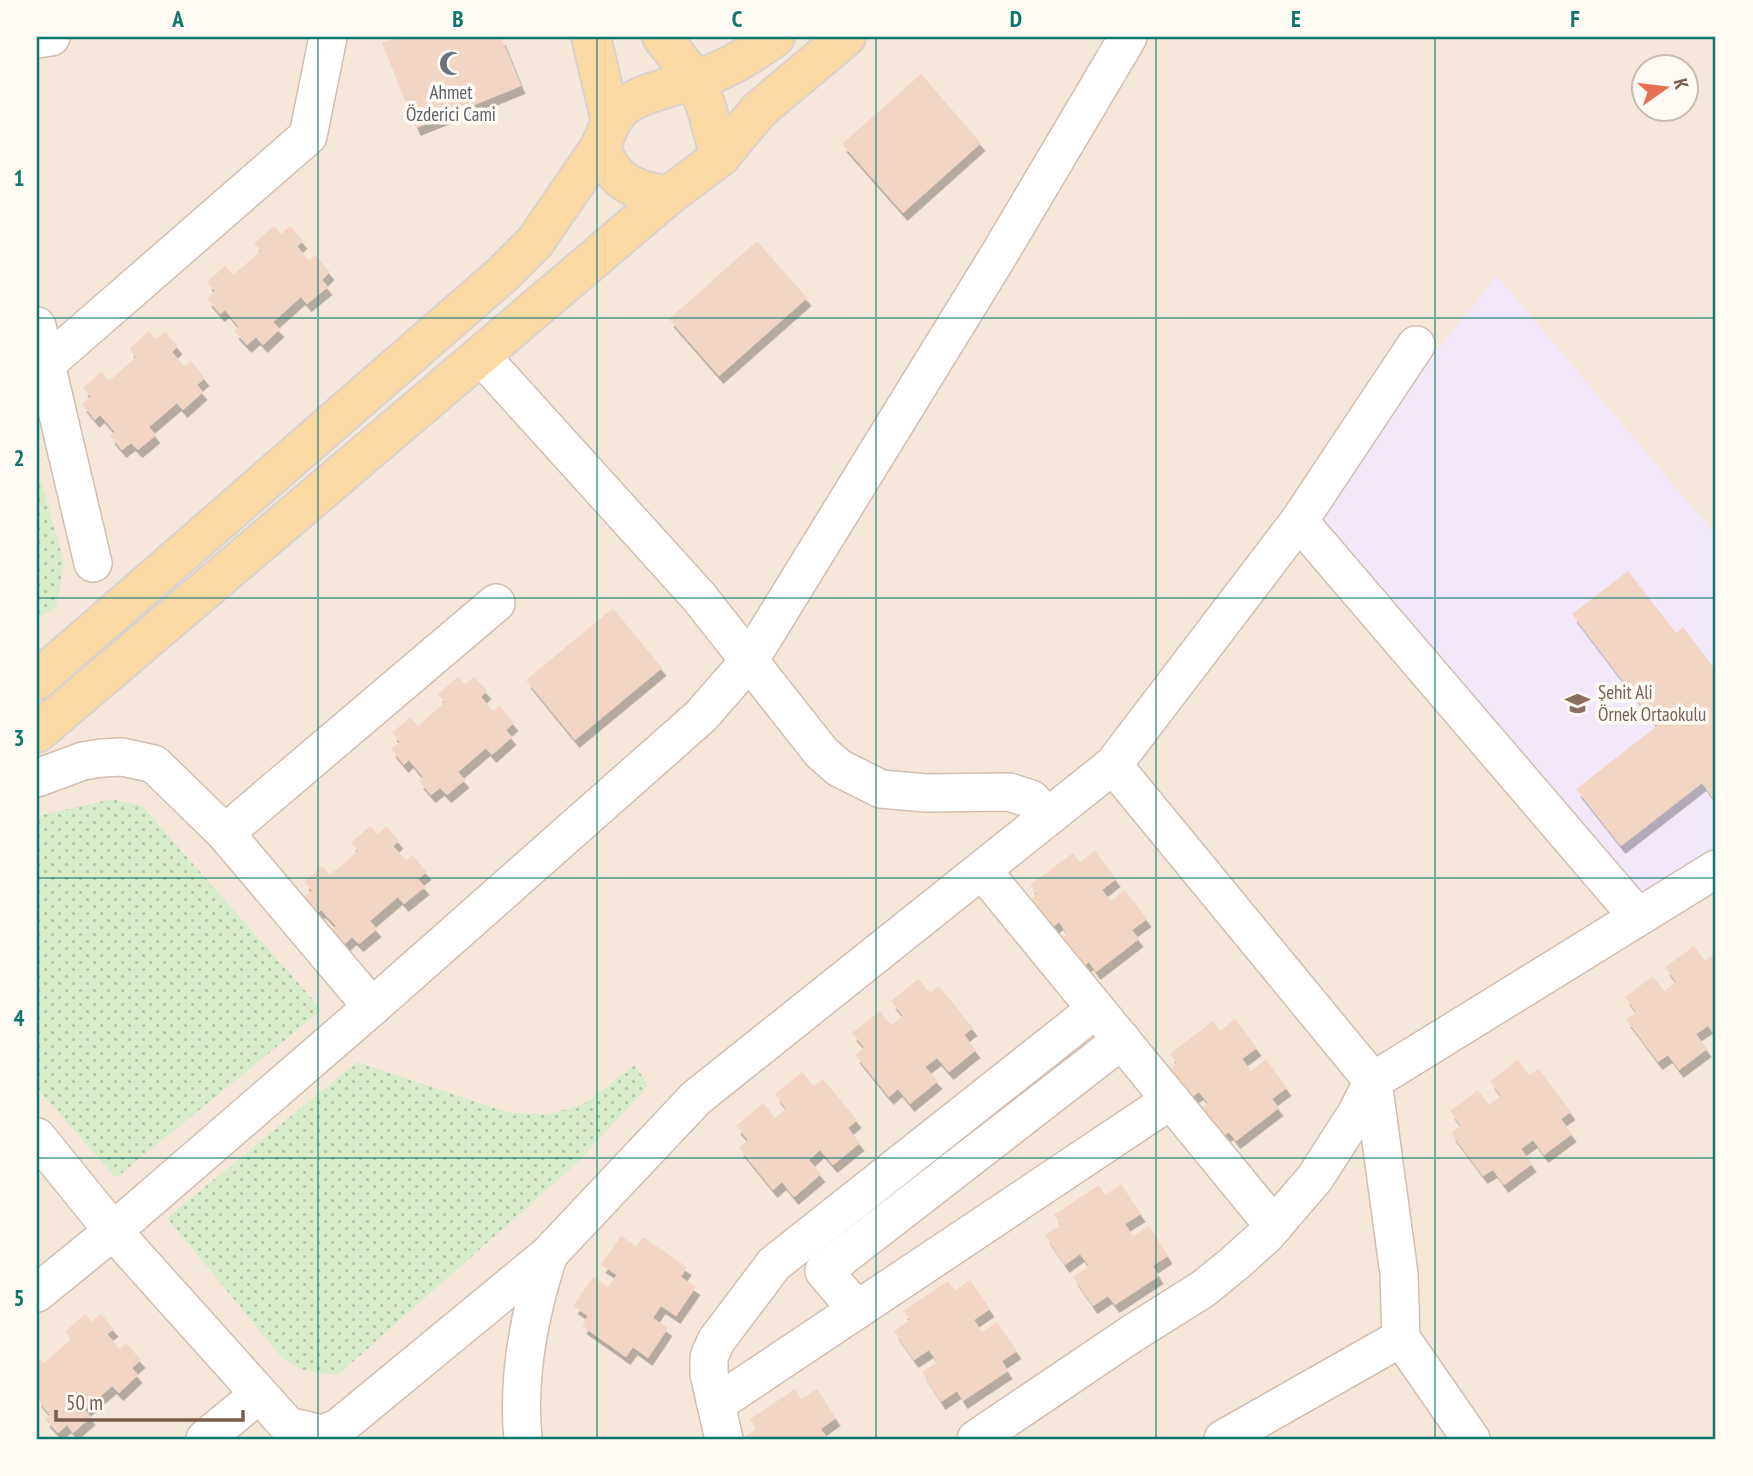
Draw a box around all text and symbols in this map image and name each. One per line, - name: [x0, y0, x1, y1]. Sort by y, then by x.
- text: A: [171, 4, 184, 33]
- text: B: [452, 4, 464, 33]
- text: C: [732, 4, 743, 33]
- text: D: [1010, 4, 1022, 33]
- text: E: [1291, 4, 1301, 33]
- text: F: [1570, 4, 1580, 33]
- mosque icon: Ahmet Özderici Cami: [437, 50, 465, 78]
- north arrow: [1630, 52, 1700, 122]
- text: K: [1669, 76, 1694, 92]
- place label: Ahmet Özderici Cami: [406, 80, 496, 126]
- text: 1: [14, 163, 25, 192]
- text: 2: [14, 443, 25, 472]
- place label: Şehit Ali Örnek Ortaokulu: [1598, 680, 1706, 726]
- school or university icon: Şehit Ali Örnek Ortaokulu: [1564, 689, 1592, 717]
- text: 3: [14, 723, 25, 752]
- text: 4: [14, 1003, 25, 1032]
- text: 5: [14, 1283, 25, 1312]
- scale bar: [56, 1378, 243, 1422]
- text: 50 m: [66, 1389, 103, 1416]

